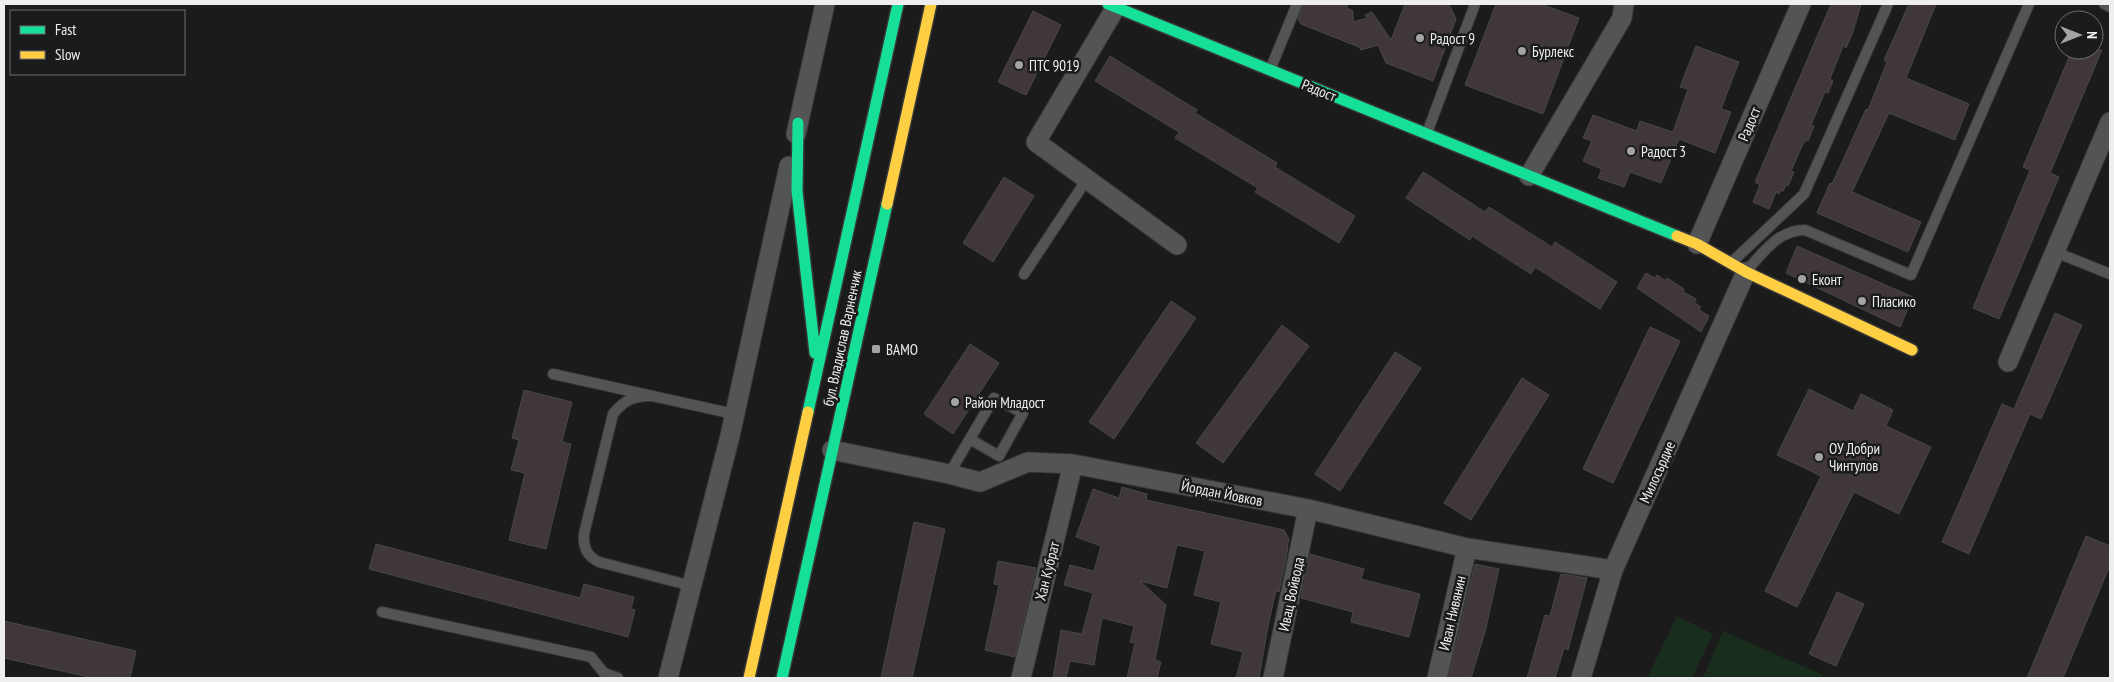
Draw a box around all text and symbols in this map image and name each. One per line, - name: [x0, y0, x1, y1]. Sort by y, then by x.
- legend: [10, 10, 185, 75]
- north arrow: [2054, 10, 2104, 60]
- text: Fast: [55, 20, 76, 39]
- place label: Радост 9: [1430, 29, 1475, 48]
- text: N: [2083, 31, 2101, 39]
- marker: Радост 9: [1414, 32, 1426, 44]
- place label: Бурлекс: [1532, 42, 1575, 61]
- text: Slow: [55, 45, 80, 64]
- marker: Бурлекс: [1516, 45, 1528, 57]
- place label: ПТС 9019: [1029, 56, 1080, 75]
- marker: ПТС 9019: [1013, 59, 1025, 71]
- street label: Радост: [1299, 75, 1339, 106]
- street label: Радост: [1733, 104, 1765, 144]
- place label: Радост 3: [1641, 142, 1686, 161]
- marker: Радост 3: [1625, 145, 1637, 157]
- street label: бул. Владислав Варненчик: [818, 268, 866, 408]
- place label: Еконт: [1812, 270, 1842, 289]
- marker: Еконт: [1796, 273, 1808, 285]
- place label: Пласико: [1872, 292, 1916, 311]
- marker: Пласико: [1856, 295, 1868, 307]
- place label: ВАМО: [886, 340, 918, 359]
- marker: ВАМО: [870, 343, 882, 355]
- place label: Район Младост: [965, 393, 1045, 412]
- marker: Район Младост: [949, 396, 961, 408]
- street label: Милосърдие: [1635, 438, 1679, 506]
- place label: ОУ Добри Чинтулов: [1829, 439, 1880, 475]
- marker: ОУ Добри Чинтулов: [1813, 451, 1825, 463]
- street label: Йордан Йовков: [1180, 476, 1264, 510]
- street label: Хан Кубрат: [1031, 539, 1064, 602]
- street label: Ивац Войвода: [1274, 555, 1308, 633]
- street label: Иван Нивянин: [1434, 574, 1470, 652]

